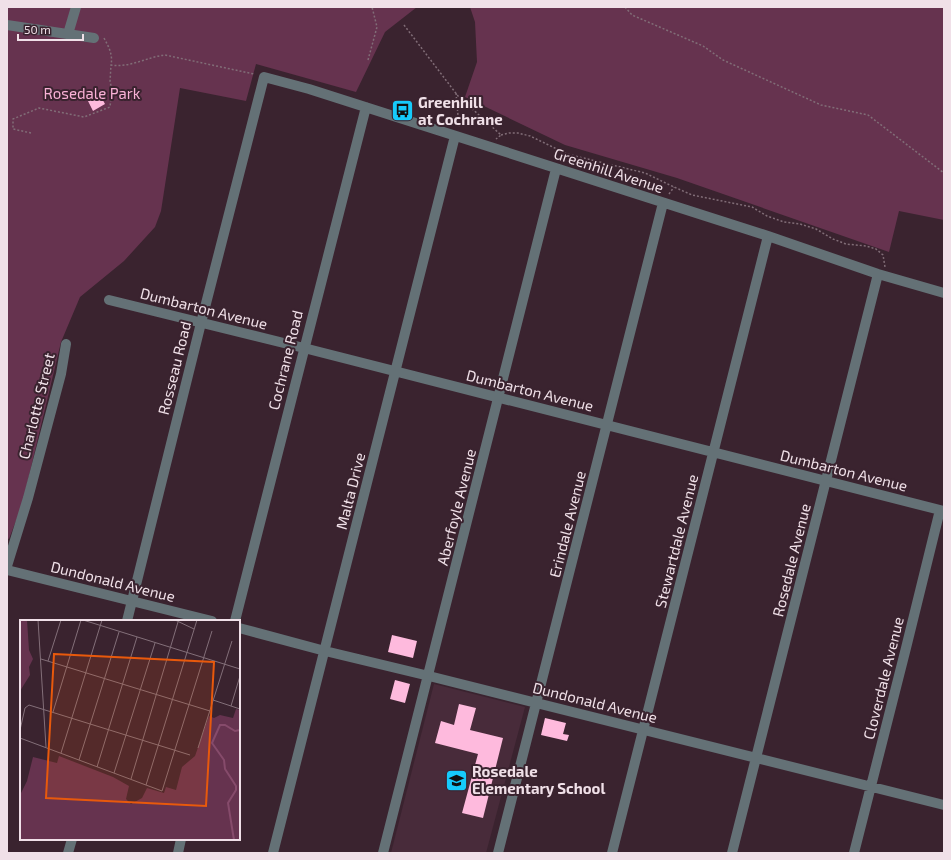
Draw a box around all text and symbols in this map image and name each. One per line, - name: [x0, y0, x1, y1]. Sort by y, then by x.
- scale bar: [18, 16, 83, 42]
- text: 50 m: [24, 22, 51, 36]
- park label: Rosedale Park: [44, 84, 141, 102]
- place label: Greenhill at Cochrane: [418, 93, 503, 128]
- bus stop icon: Greenhill at Cochrane: [389, 98, 415, 124]
- street label: Greenhill Avenue: [552, 144, 666, 196]
- street label: Dumbarton Avenue: [138, 283, 270, 333]
- street label: Cochrane Road: [264, 308, 306, 412]
- street label: Rosseau Road: [154, 319, 194, 417]
- street label: Charlotte Street: [14, 351, 58, 461]
- street label: Dumbarton Avenue: [464, 365, 596, 415]
- street label: Dumbarton Avenue: [778, 445, 910, 495]
- street label: Aberfoyle Avenue: [433, 447, 479, 567]
- street label: Malta Drive: [332, 451, 368, 531]
- street label: Erindale Avenue: [545, 469, 589, 579]
- street label: Stewartdale Avenue: [651, 472, 701, 610]
- street label: Rosedale Avenue: [768, 502, 814, 618]
- street label: Dundonald Avenue: [49, 557, 177, 605]
- street label: Cloverdale Avenue: [859, 615, 907, 741]
- inset map: [20, 620, 240, 840]
- street label: Dundonald Avenue: [531, 678, 659, 726]
- place label: Rosedale Elementary School: [472, 762, 605, 798]
- school or university icon: Rosedale Elementary School: [444, 767, 470, 793]

